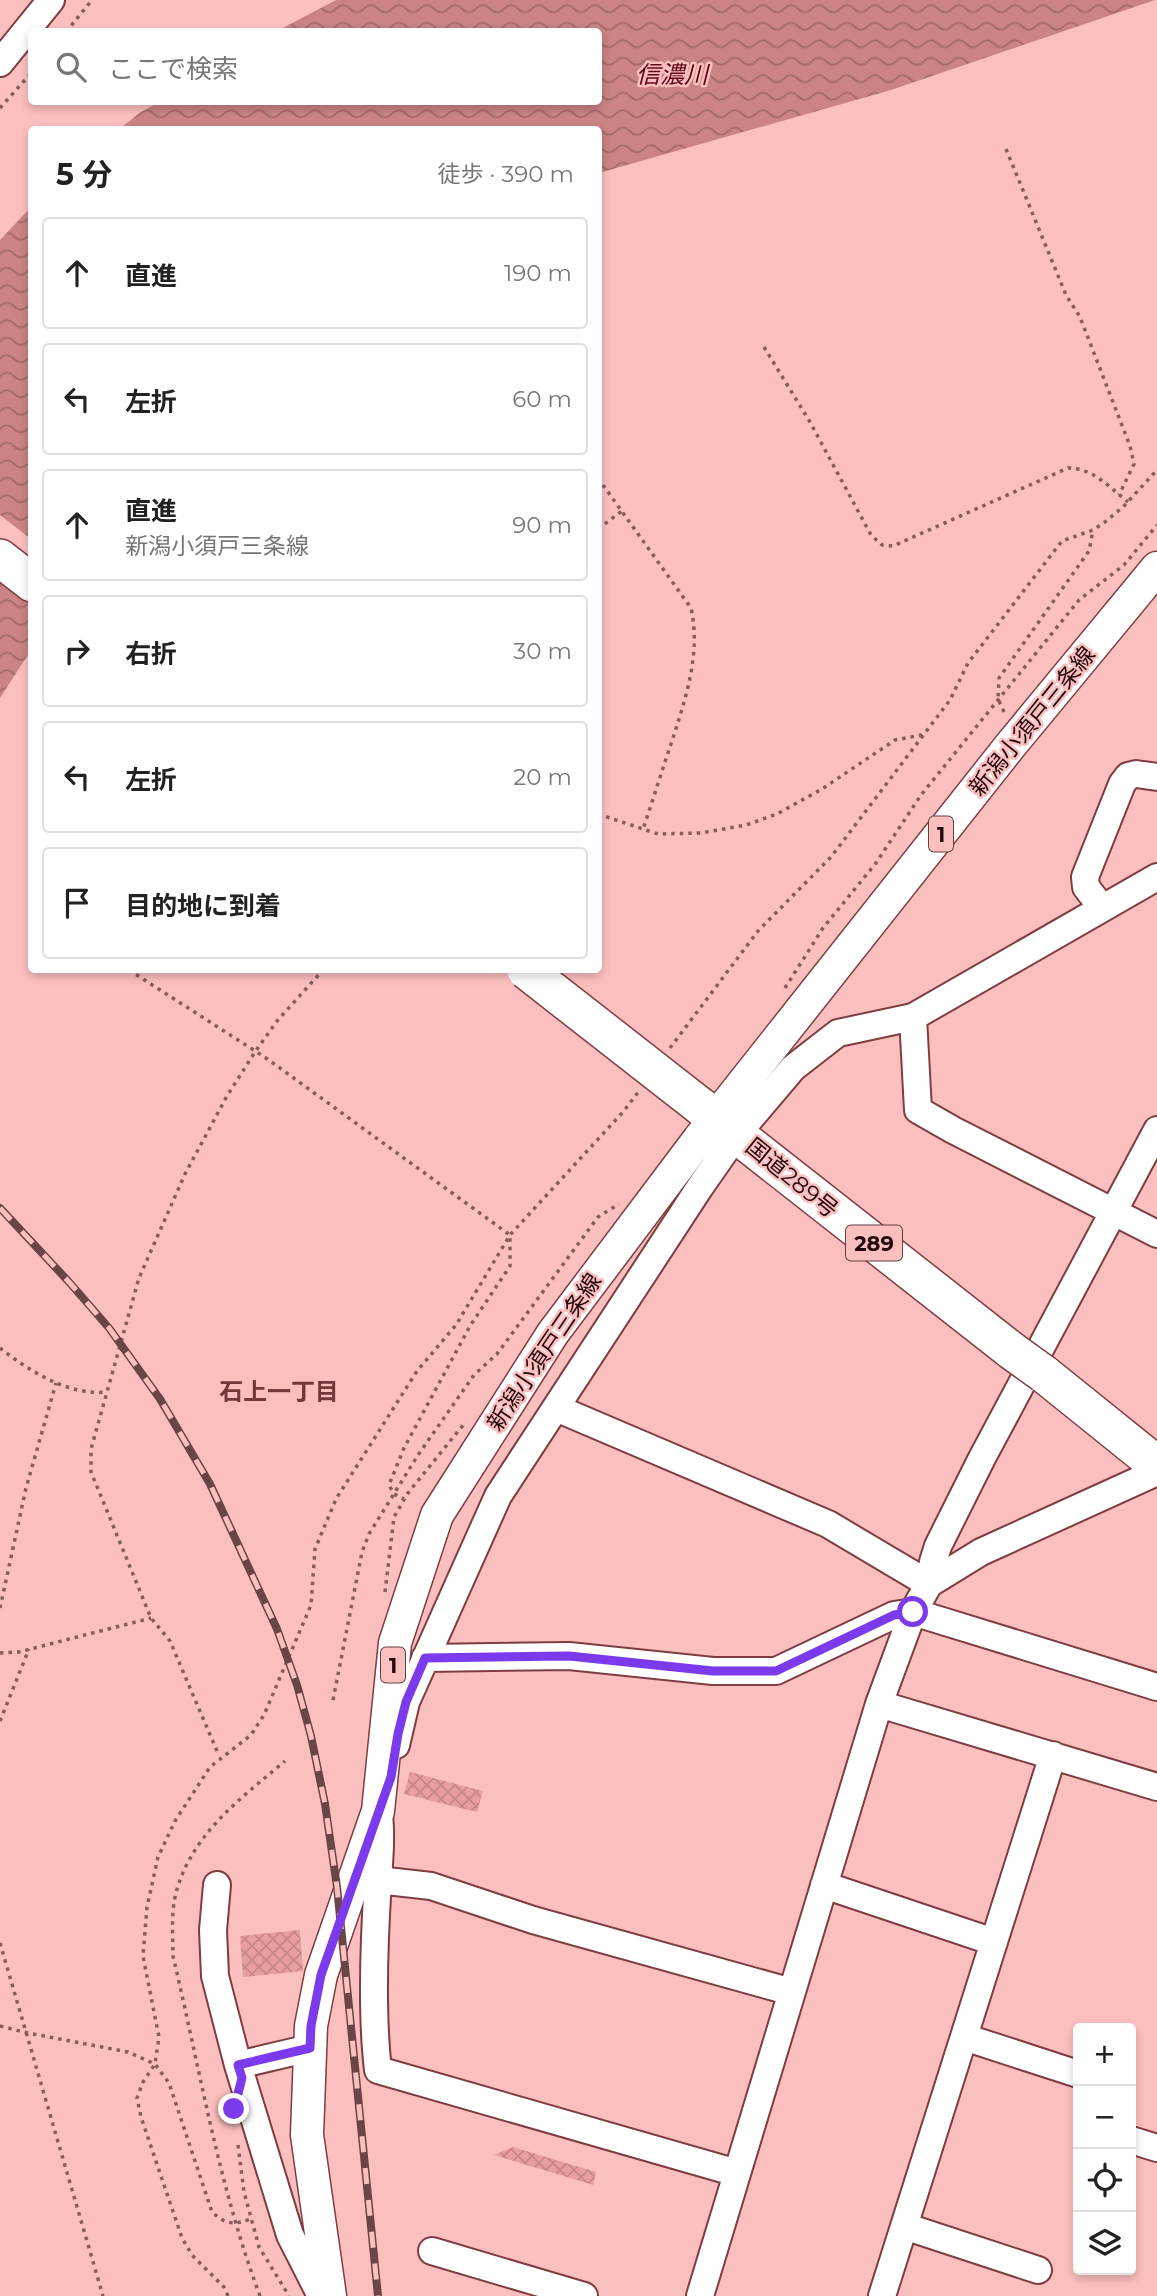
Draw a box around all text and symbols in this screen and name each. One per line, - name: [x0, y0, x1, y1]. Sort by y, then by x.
- search box: [28, 28, 602, 105]
- icon: search: [52, 48, 90, 86]
- text: ここで検索: [108, 53, 238, 85]
- water label: 信濃川: [636, 60, 711, 89]
- text: 5 分: [56, 156, 112, 193]
- text: 徒歩 · 390 m: [438, 160, 574, 188]
- icon: ahead: [58, 254, 96, 292]
- text: 190 m: [504, 259, 572, 287]
- text: 直進: [125, 260, 177, 292]
- icon: left: [58, 380, 96, 418]
- text: 60 m: [512, 385, 572, 413]
- text: 左折: [125, 386, 177, 418]
- text: 直進: [125, 495, 177, 527]
- icon: ahead: [58, 506, 96, 544]
- text: 90 m: [512, 511, 572, 539]
- text: 新潟小須戸三条線: [125, 532, 309, 560]
- icon: right: [58, 632, 96, 670]
- text: 30 m: [513, 637, 572, 665]
- text: 右折: [125, 638, 177, 670]
- street label: 新潟小須戸三条線: [963, 641, 1101, 801]
- icon: left: [58, 758, 96, 796]
- text: 20 m: [513, 763, 572, 791]
- text: 左折: [125, 764, 177, 796]
- road number: 1: [929, 816, 953, 852]
- icon: arrive: [58, 884, 96, 922]
- text: 目的地に到着: [125, 890, 281, 922]
- street label: 国道289号: [740, 1132, 844, 1224]
- road number: 289: [846, 1226, 902, 1260]
- street label: 新潟小須戸三条線: [481, 1268, 607, 1436]
- district label: 石上一丁目: [219, 1377, 339, 1406]
- route start: [897, 1596, 928, 1627]
- road number: 1: [381, 1648, 405, 1682]
- map controls: [1073, 2023, 1136, 2275]
- button: +: [1073, 2023, 1136, 2086]
- button: −: [1073, 2086, 1136, 2149]
- route end: [218, 2093, 249, 2124]
- button: locate: [1073, 2149, 1136, 2212]
- button: layers: [1073, 2212, 1136, 2275]

